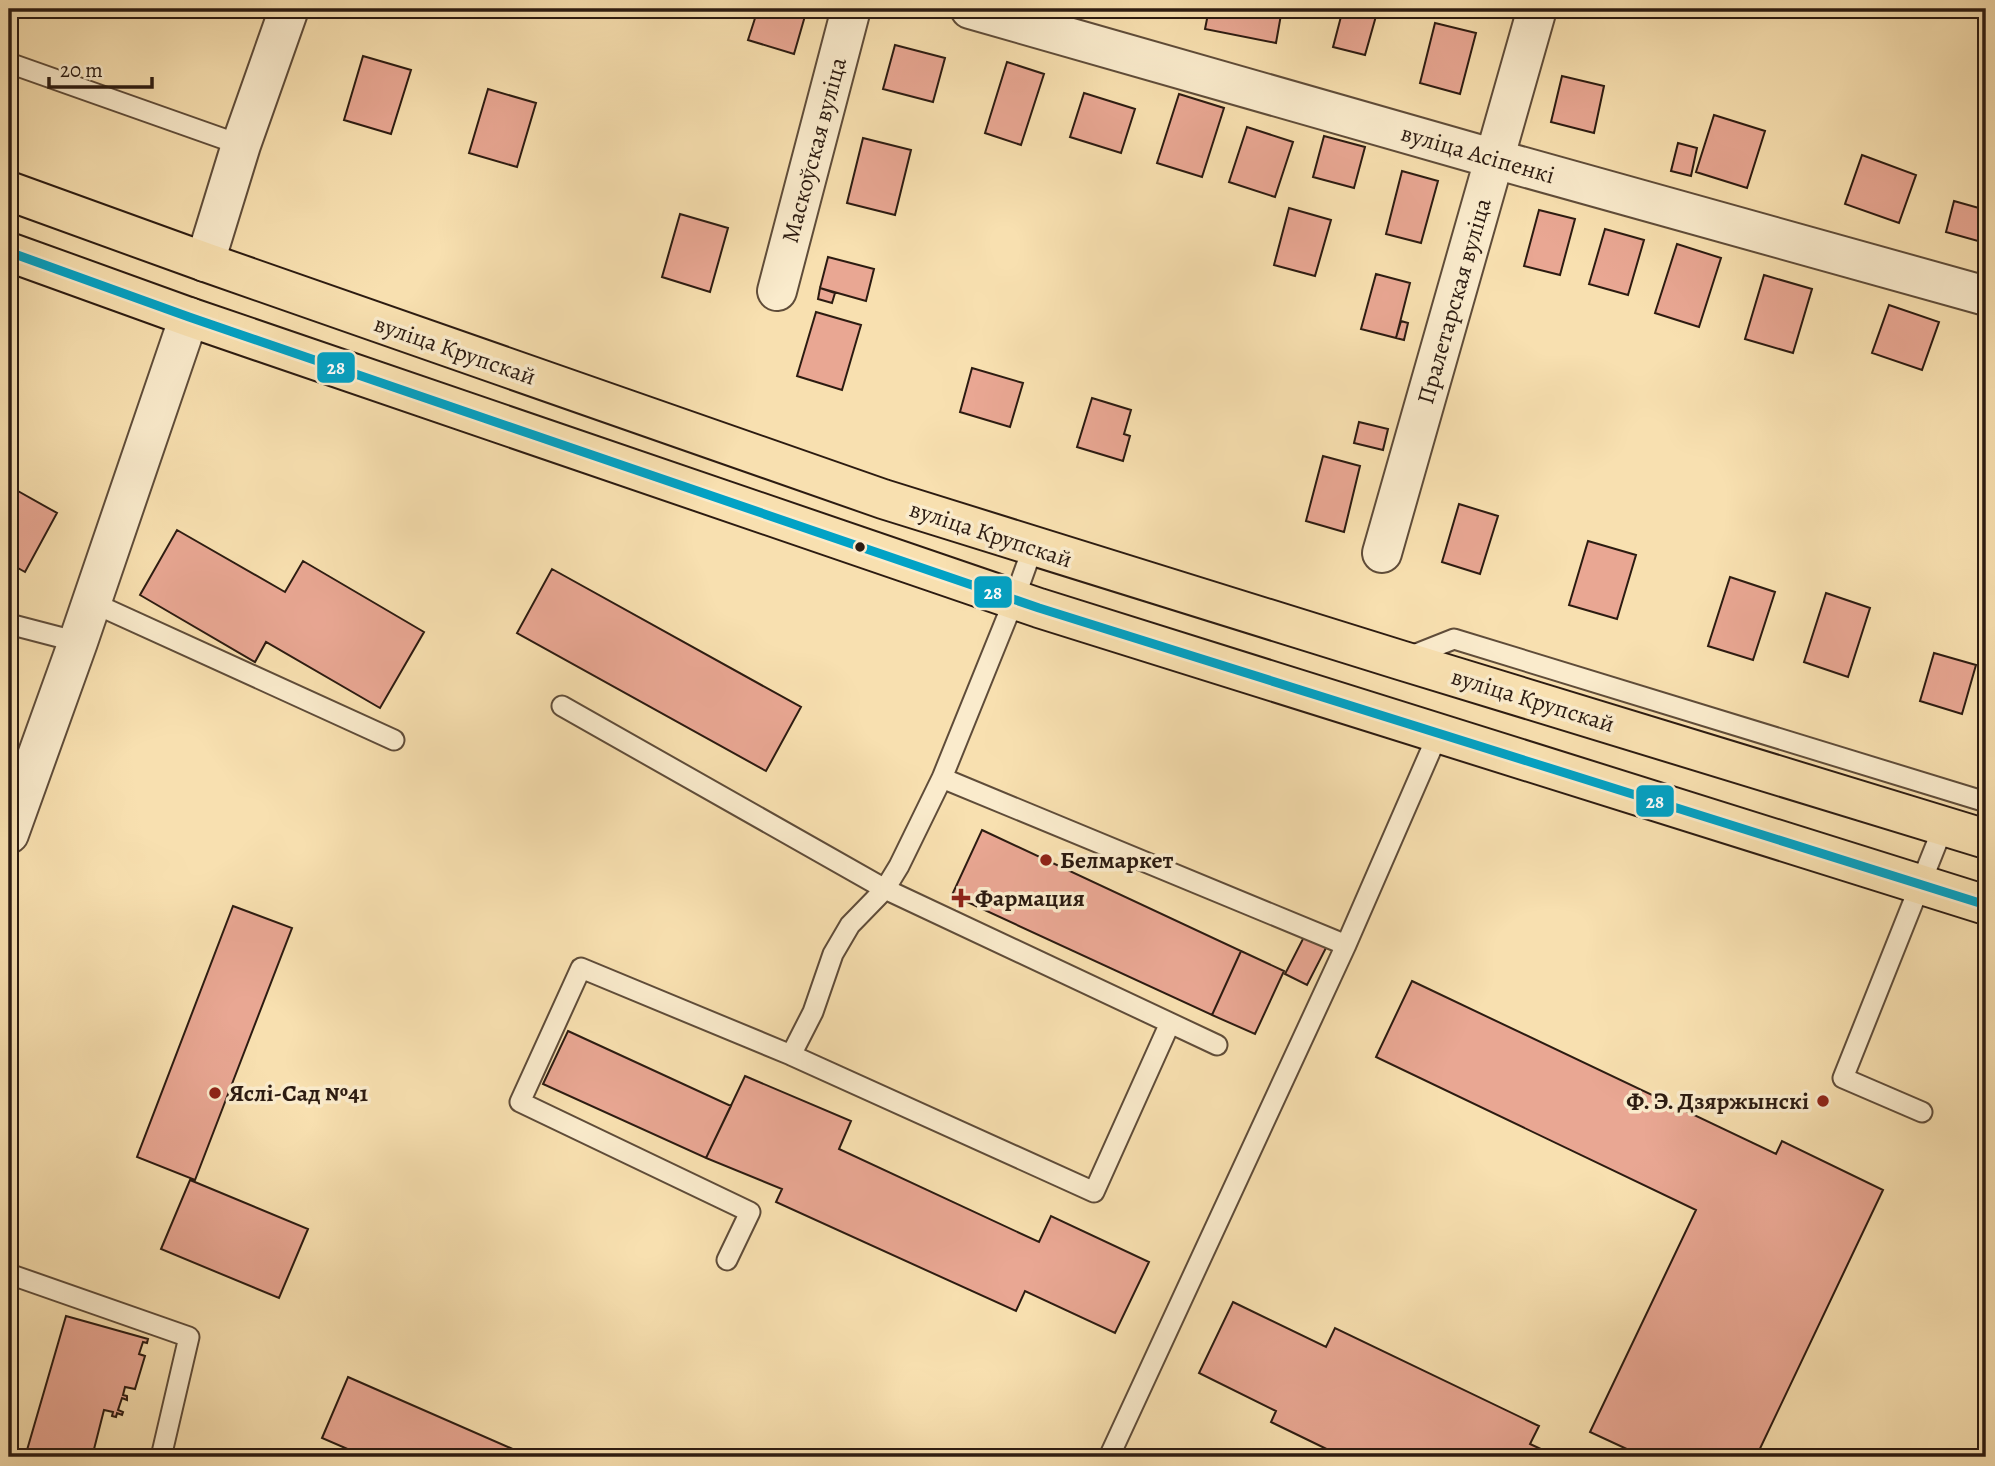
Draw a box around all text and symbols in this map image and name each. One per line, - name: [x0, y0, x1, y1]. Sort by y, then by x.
- scale bar: [49, 46, 152, 90]
- street label: Маскоўская вуліца: [774, 54, 854, 246]
- text: 20 m: [60, 56, 103, 84]
- street label: вуліца Асіпенкі: [1397, 117, 1559, 191]
- street label: Пралетарская вуліца: [1409, 194, 1499, 408]
- street label: вуліца Крупскай: [370, 307, 540, 393]
- line badge: 28: [316, 351, 356, 384]
- text: 28: [327, 355, 345, 381]
- street label: вуліца Крупскай: [906, 493, 1076, 575]
- unlabelled marker: [853, 540, 867, 554]
- line badge: 28: [973, 575, 1013, 609]
- text: 28: [984, 580, 1002, 606]
- street label: вуліца Крупскай: [1447, 660, 1619, 740]
- line badge: 28: [1635, 784, 1675, 818]
- text: 28: [1646, 789, 1664, 815]
- place label: Белмаркет: [1060, 844, 1174, 876]
- marker: Белмаркет: [1038, 852, 1054, 868]
- place label: Фармация: [975, 882, 1085, 914]
- marker: Фармация: [953, 890, 969, 906]
- place label: Яслі-Сад №41: [229, 1077, 368, 1109]
- marker: Яслі-Сад №41: [207, 1085, 223, 1101]
- place label: Ф. Э. Дзяржынскі: [1626, 1085, 1809, 1117]
- marker: Ф. Э. Дзяржынскі: [1815, 1093, 1831, 1109]

